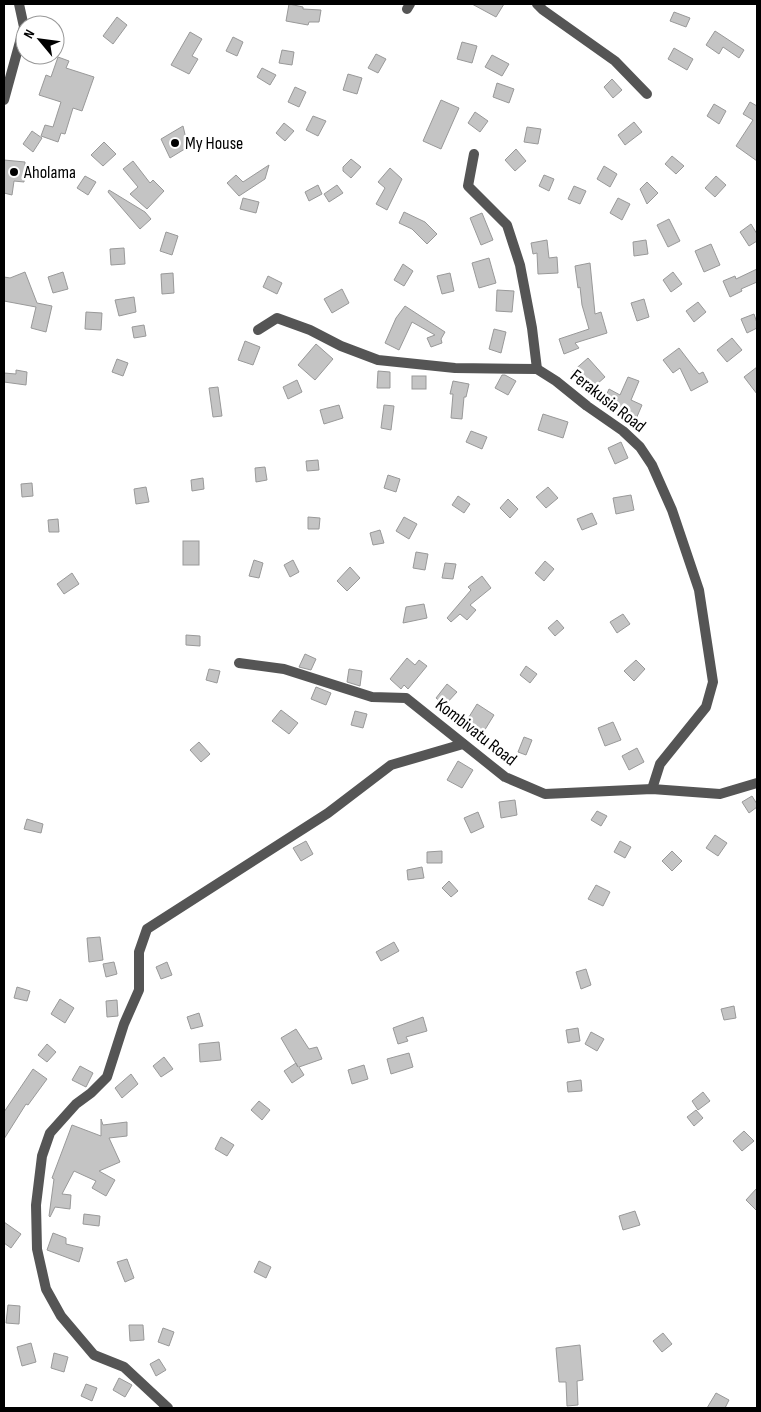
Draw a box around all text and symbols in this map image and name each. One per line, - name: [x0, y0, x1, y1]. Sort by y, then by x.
- north arrow: [15, 15, 65, 65]
- text: N: [20, 27, 38, 41]
- place label: My House: [185, 133, 243, 154]
- marker: My House: [169, 137, 181, 149]
- place label: Aholama: [23, 162, 76, 183]
- marker: Aholama: [8, 166, 20, 178]
- street label: Ferakusia Road: [566, 365, 650, 437]
- street label: Kombivatu Road: [431, 694, 521, 770]

